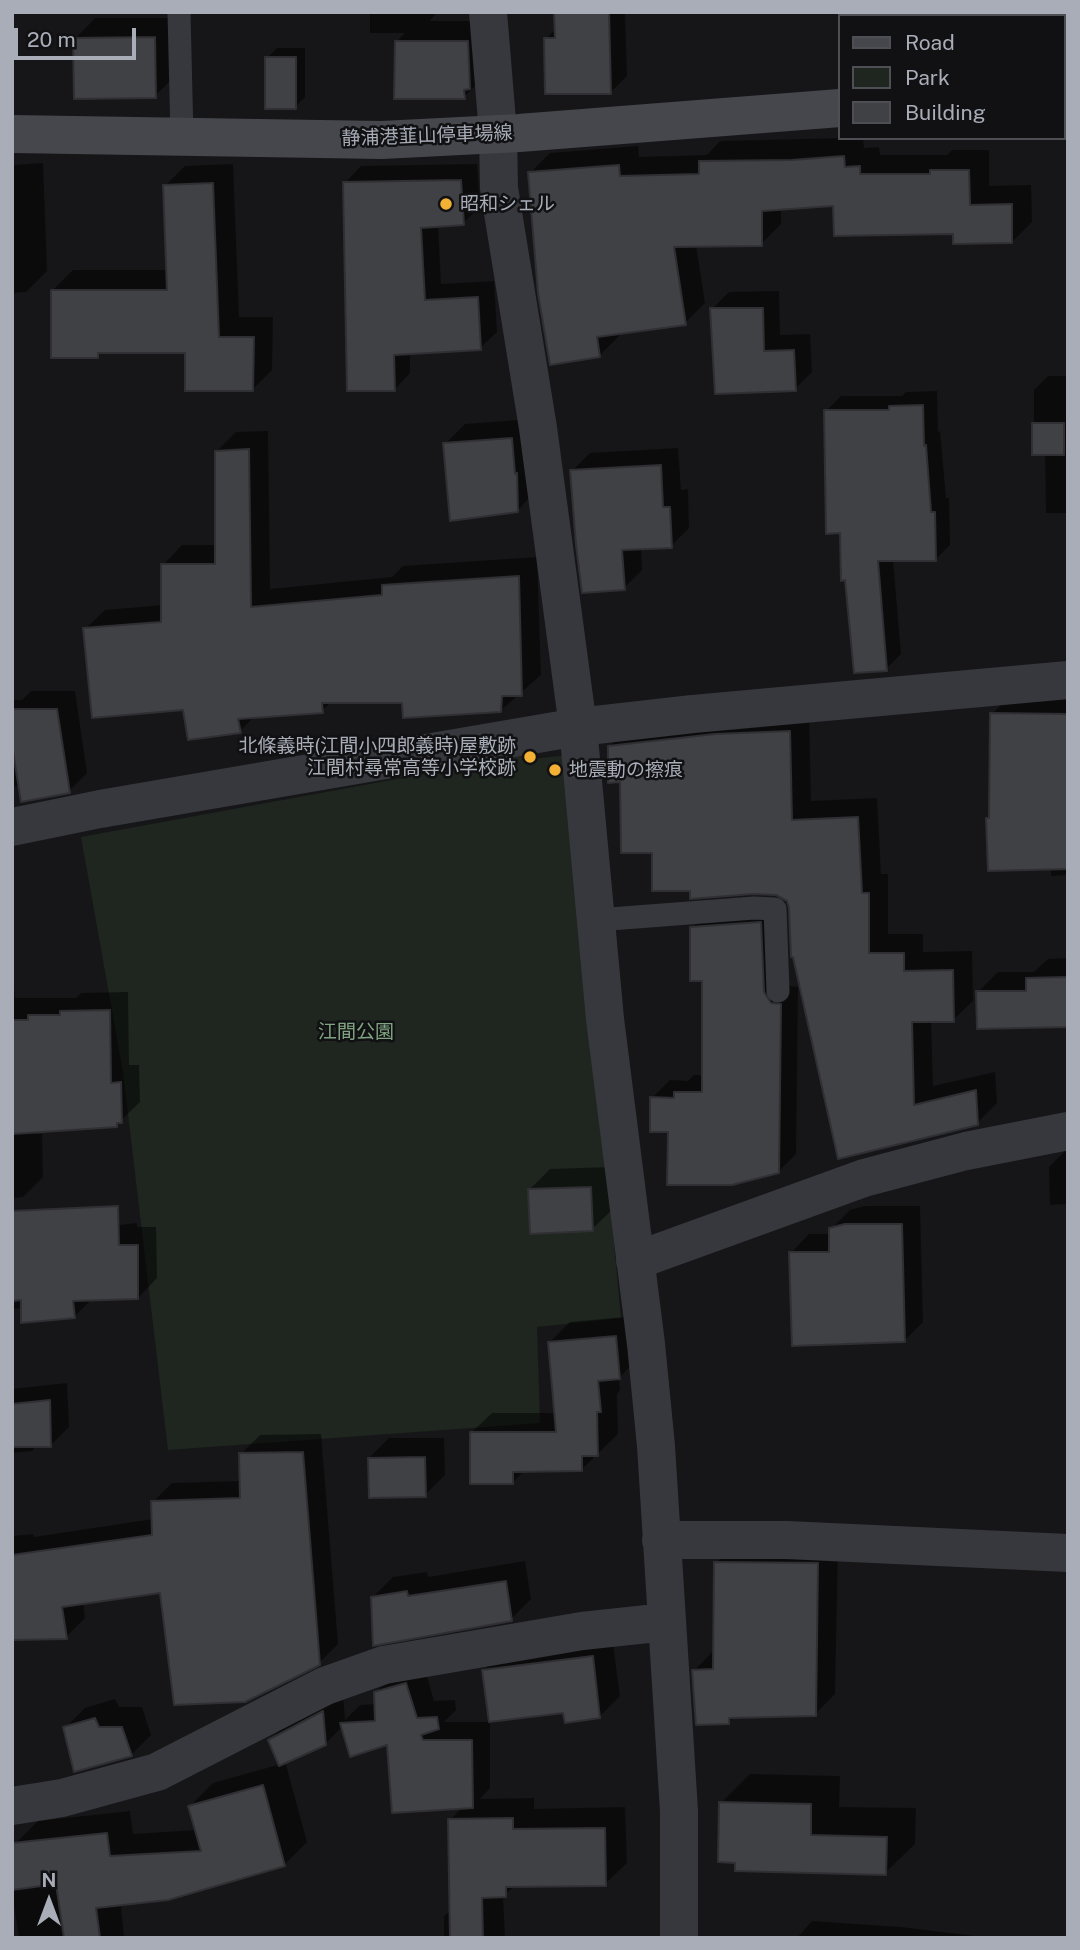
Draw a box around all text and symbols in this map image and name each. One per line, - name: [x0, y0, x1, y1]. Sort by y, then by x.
- scale bar: [18, 14, 140, 58]
- legend: [838, 14, 1066, 140]
- text: 20 m: [27, 27, 76, 52]
- text: Road: [905, 30, 955, 55]
- text: Park: [905, 65, 950, 90]
- text: Building: [905, 100, 986, 125]
- street label: 静浦港韮山停車場線: [341, 122, 513, 150]
- place label: 昭和シェル: [460, 193, 555, 215]
- marker: 昭和シェル: [438, 196, 454, 212]
- place label: 北條義時(江間小四郎義時)屋敷跡 江間村尋常高等小学校跡: [238, 735, 516, 779]
- marker: 北條義時(江間小四郎義時)屋敷跡 江間村尋常高等小学校跡: [522, 749, 538, 765]
- place label: 地震動の擦痕: [569, 759, 683, 781]
- marker: 地震動の擦痕: [547, 762, 563, 778]
- park label: 江間公園: [318, 1021, 394, 1043]
- north arrow: [14, 1866, 84, 1936]
- text: N: [42, 1869, 56, 1891]

